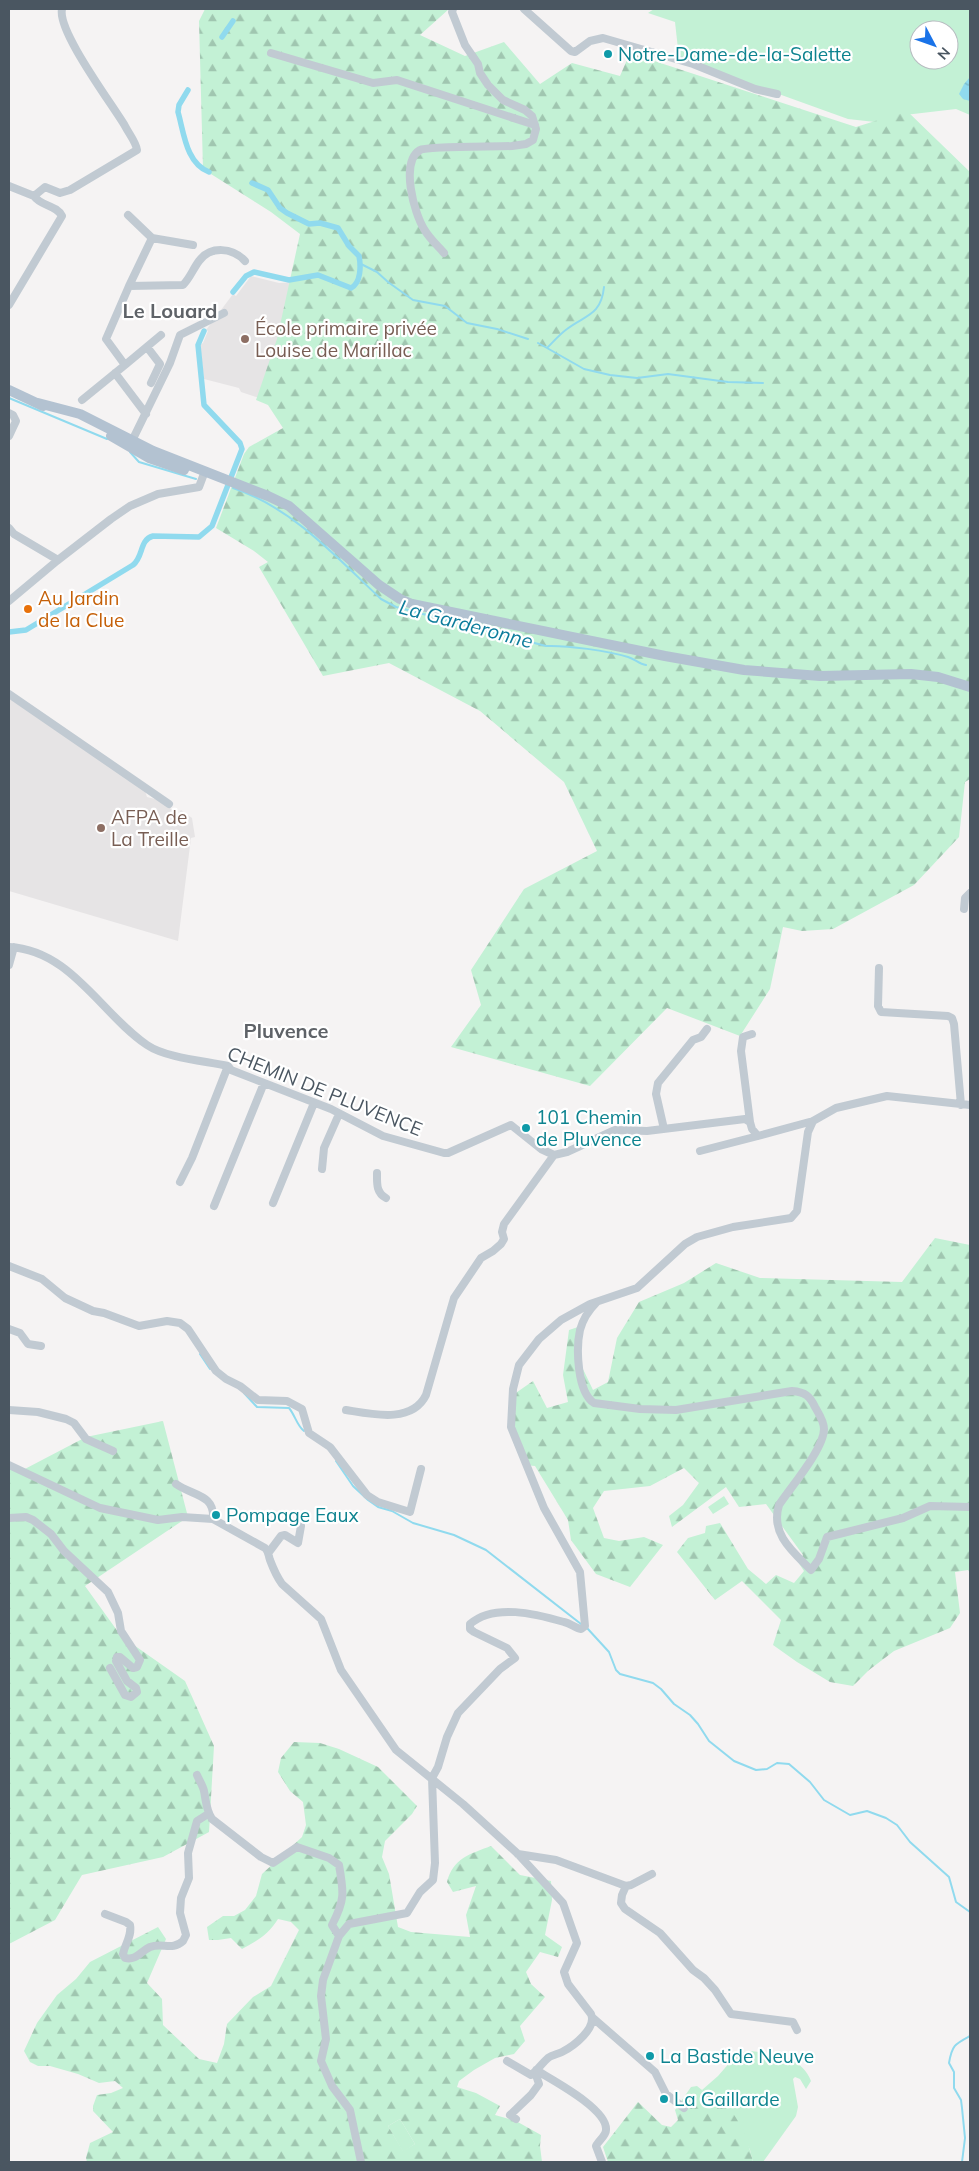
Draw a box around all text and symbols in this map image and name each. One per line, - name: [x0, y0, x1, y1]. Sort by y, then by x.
- north arrow: [909, 20, 959, 70]
- place label: Notre-Dame-de-la-Salette: [618, 42, 851, 66]
- text: N: [934, 44, 954, 63]
- marker: Notre-Dame-de-la-Salette: [602, 48, 614, 60]
- district label: Le Louard: [123, 298, 217, 323]
- place label: École primaire privée Louise de Marillac: [255, 316, 437, 362]
- marker: École primaire privée Louise de Marillac: [239, 333, 251, 345]
- place label: Au Jardin de la Clue: [38, 586, 124, 632]
- water label: La Garderonne: [396, 594, 536, 653]
- marker: Au Jardin de la Clue: [22, 603, 34, 615]
- place label: AFPA de La Treille: [111, 805, 189, 851]
- marker: AFPA de La Treille: [95, 822, 107, 834]
- district label: Pluvence: [244, 1018, 329, 1043]
- street label: CHEMIN DE PLUVENCE: [224, 1041, 426, 1141]
- place label: 101 Chemin de Pluvence: [536, 1105, 642, 1151]
- marker: 101 Chemin de Pluvence: [520, 1122, 532, 1134]
- place label: Pompage Eaux: [226, 1503, 359, 1527]
- marker: Pompage Eaux: [210, 1509, 222, 1521]
- place label: La Bastide Neuve: [660, 2044, 814, 2068]
- marker: La Bastide Neuve: [644, 2050, 656, 2062]
- place label: La Gaillarde: [674, 2087, 779, 2111]
- marker: La Gaillarde: [658, 2093, 670, 2105]

